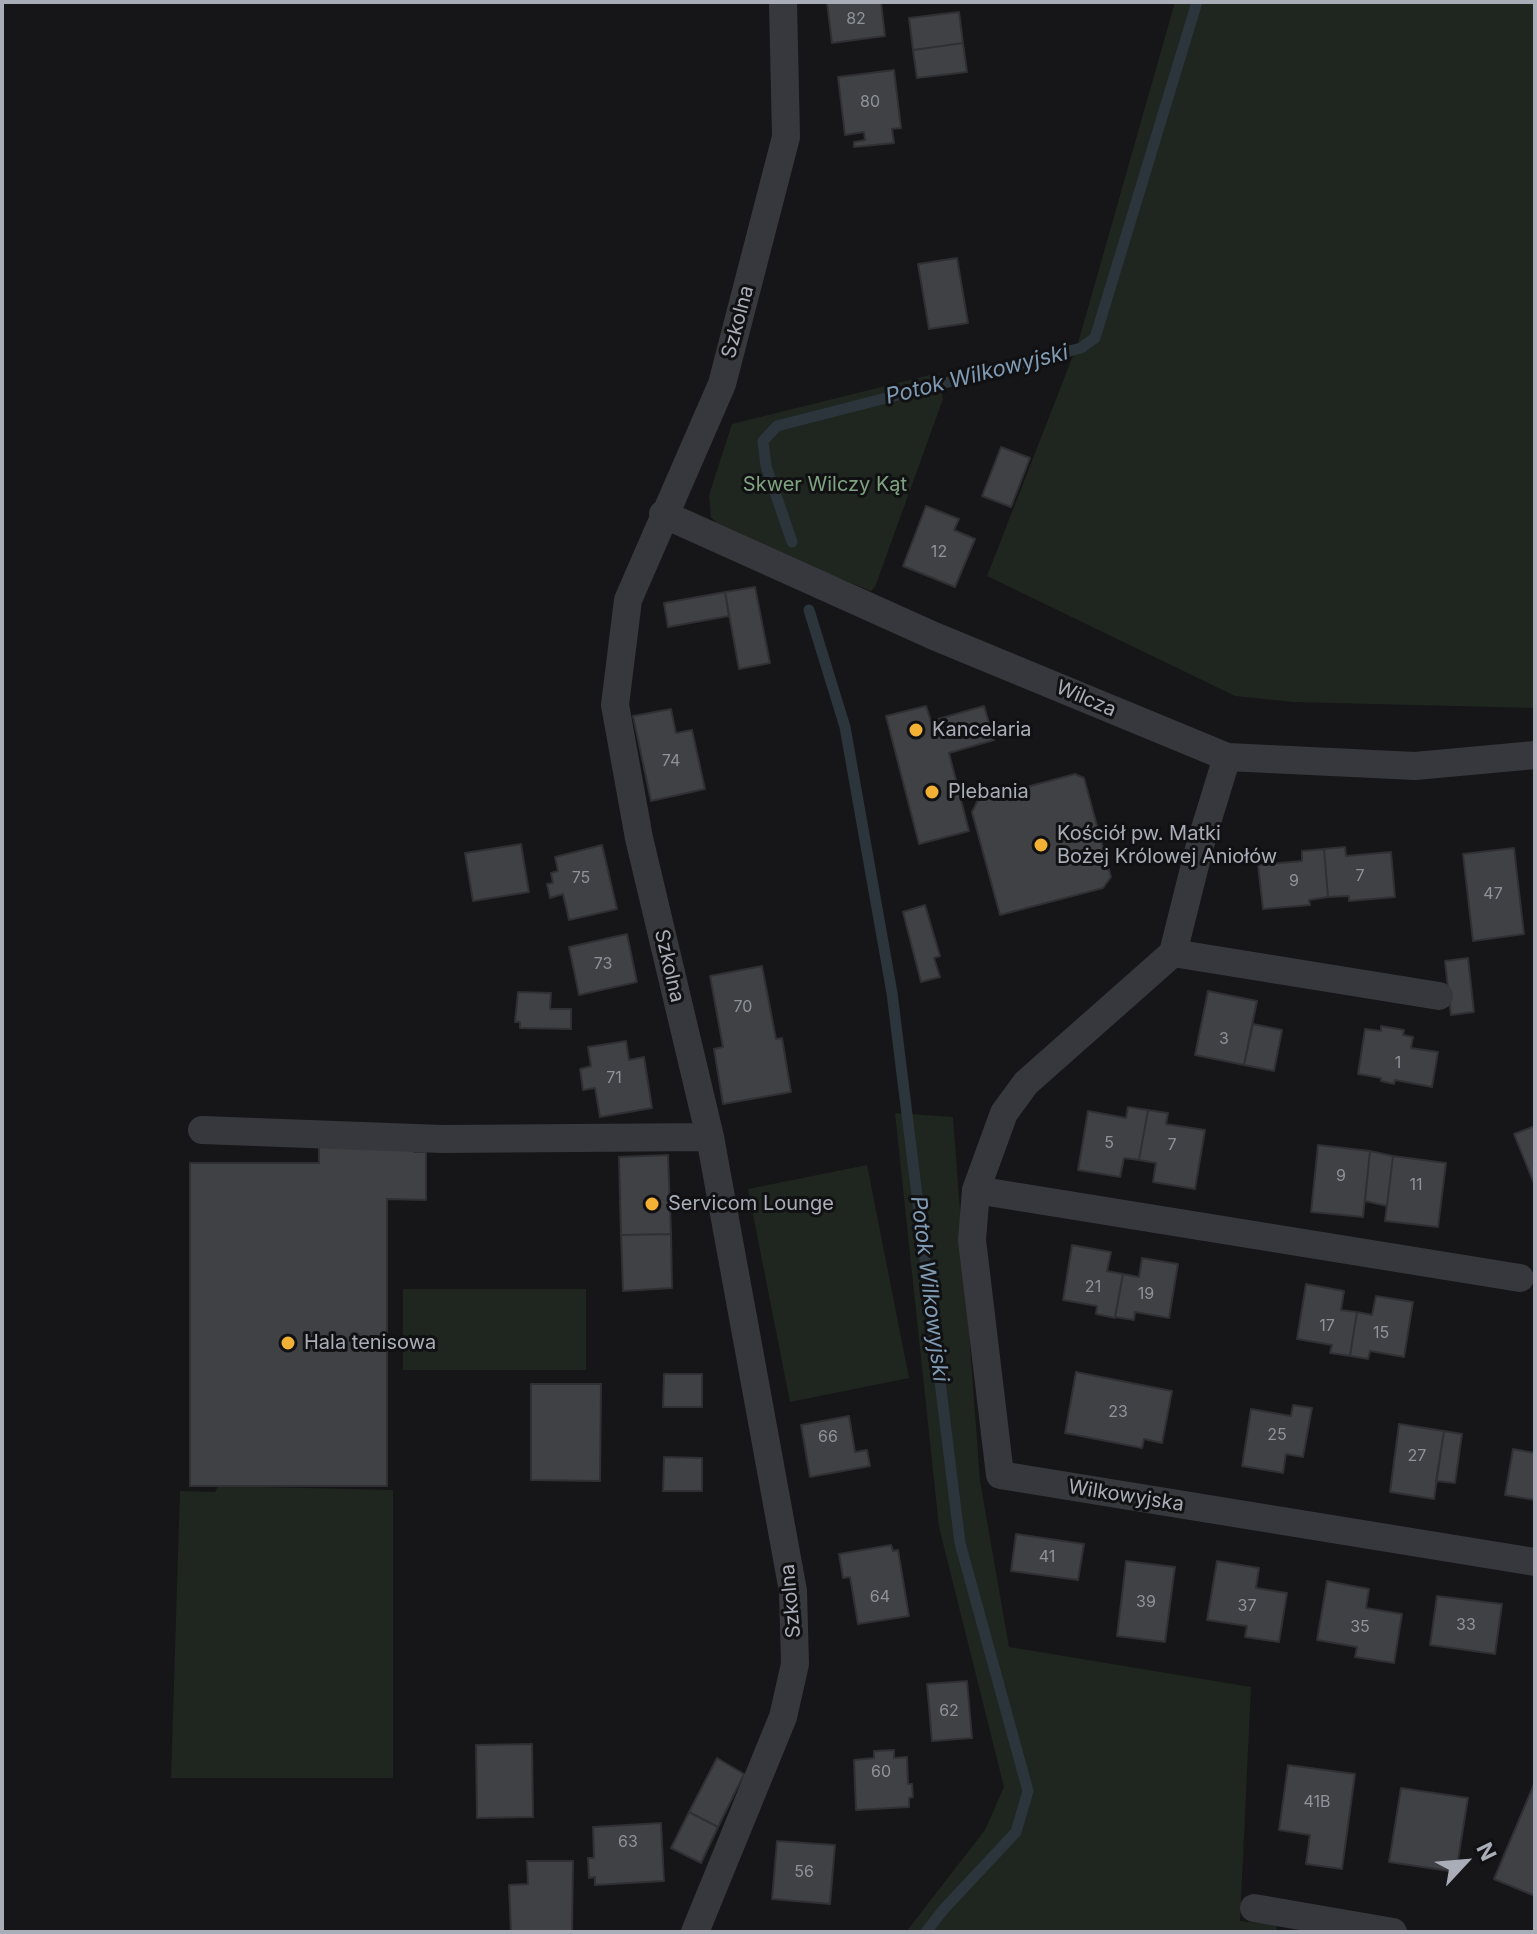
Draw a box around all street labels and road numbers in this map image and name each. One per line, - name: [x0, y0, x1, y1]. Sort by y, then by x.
- street label: Szkolna: [717, 283, 759, 361]
- street label: Wilcza: [1052, 676, 1120, 722]
- street label: Szkolna: [649, 927, 689, 1005]
- street label: Wilkowyjska: [1066, 1475, 1186, 1517]
- street label: Szkolna: [776, 1563, 806, 1639]

